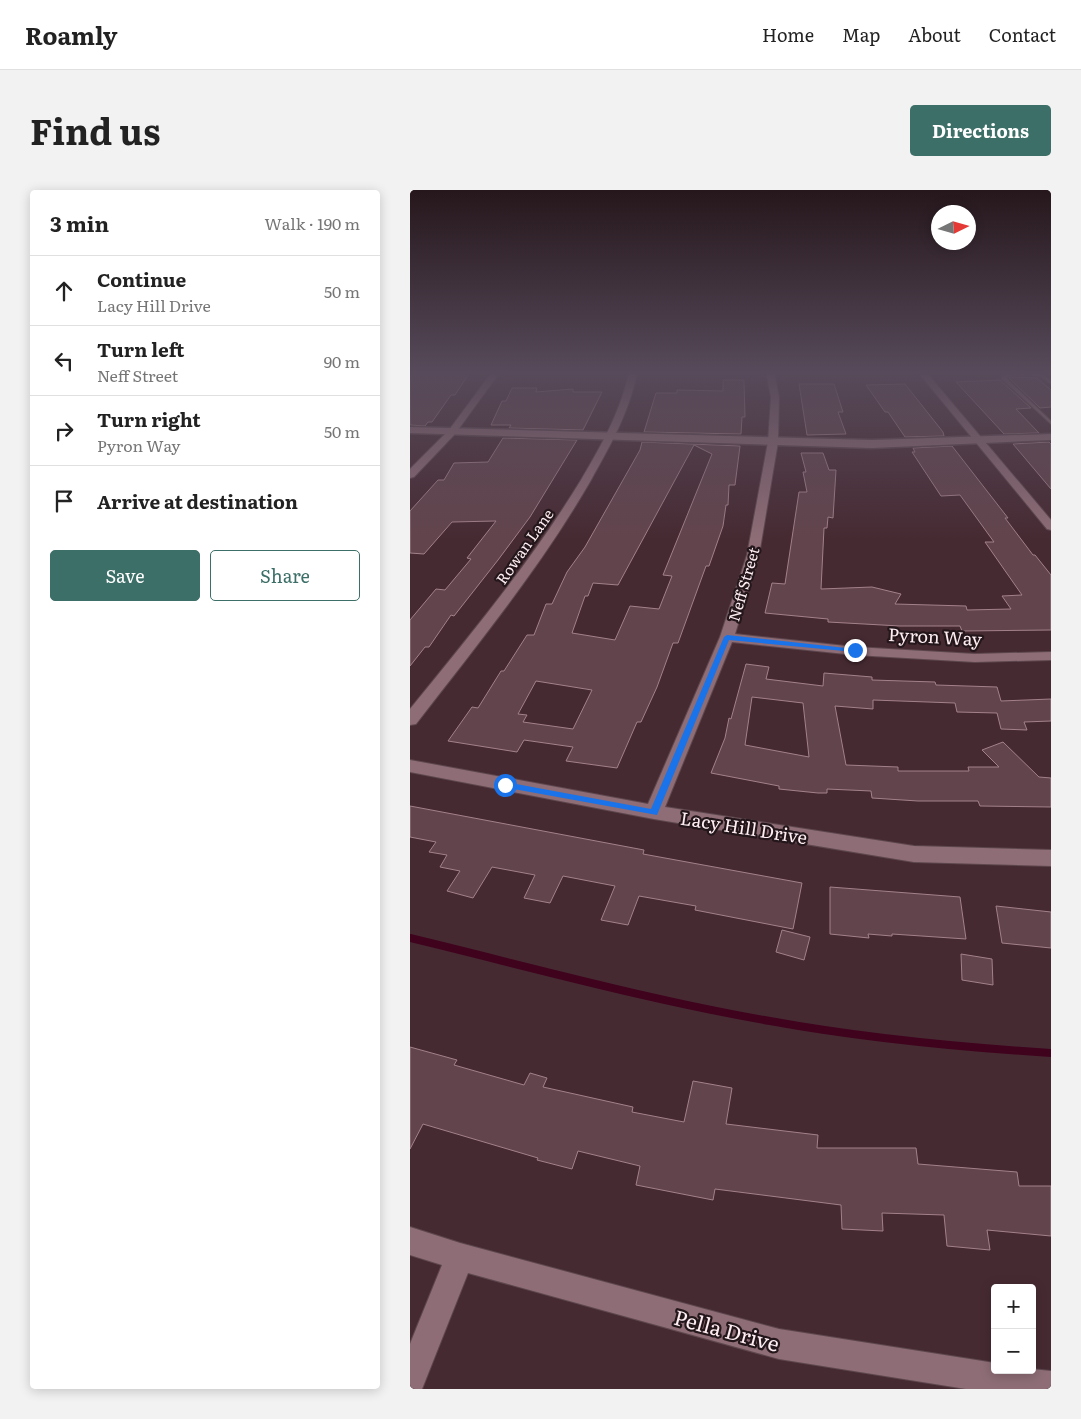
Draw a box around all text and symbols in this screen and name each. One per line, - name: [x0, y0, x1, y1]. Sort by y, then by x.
- text: Roamly: [25, 17, 118, 52]
- text: Home: [762, 21, 814, 48]
- text: Map: [842, 21, 880, 48]
- text: About: [908, 21, 961, 48]
- text: Contact: [989, 21, 1056, 48]
- text: Find us: [30, 104, 160, 156]
- button: Directions: [910, 105, 1051, 156]
- north arrow: [931, 205, 976, 250]
- text: 3 min: [50, 207, 109, 238]
- text: Walk · 190 m: [264, 211, 360, 235]
- text: Continue: [97, 265, 186, 293]
- icon: ahead: [50, 277, 78, 305]
- text: 50 m: [324, 279, 360, 303]
- text: Lacy Hill Drive: [97, 293, 211, 317]
- text: Turn left: [97, 335, 184, 363]
- icon: left: [50, 347, 78, 375]
- text: 90 m: [324, 349, 360, 373]
- text: Neff Street: [97, 363, 178, 387]
- text: Turn right: [97, 405, 201, 433]
- icon: right: [50, 417, 78, 445]
- text: 50 m: [324, 419, 360, 443]
- text: Pyron Way: [97, 433, 180, 457]
- icon: arrive: [50, 487, 78, 515]
- text: Arrive at destination: [97, 487, 298, 515]
- street label: Rowan Lane: [489, 503, 559, 589]
- street label: Neff Street: [721, 544, 765, 624]
- button: Save: [50, 550, 200, 601]
- button: Share: [210, 550, 360, 601]
- street label: Pyron Way: [887, 620, 983, 652]
- route end: [844, 639, 867, 662]
- route start: [494, 774, 517, 797]
- street label: Lacy Hill Drive: [679, 804, 809, 850]
- map controls: [991, 1284, 1036, 1374]
- button: +: [991, 1284, 1036, 1329]
- street label: Pella Drive: [671, 1300, 783, 1358]
- button: −: [991, 1329, 1036, 1374]

